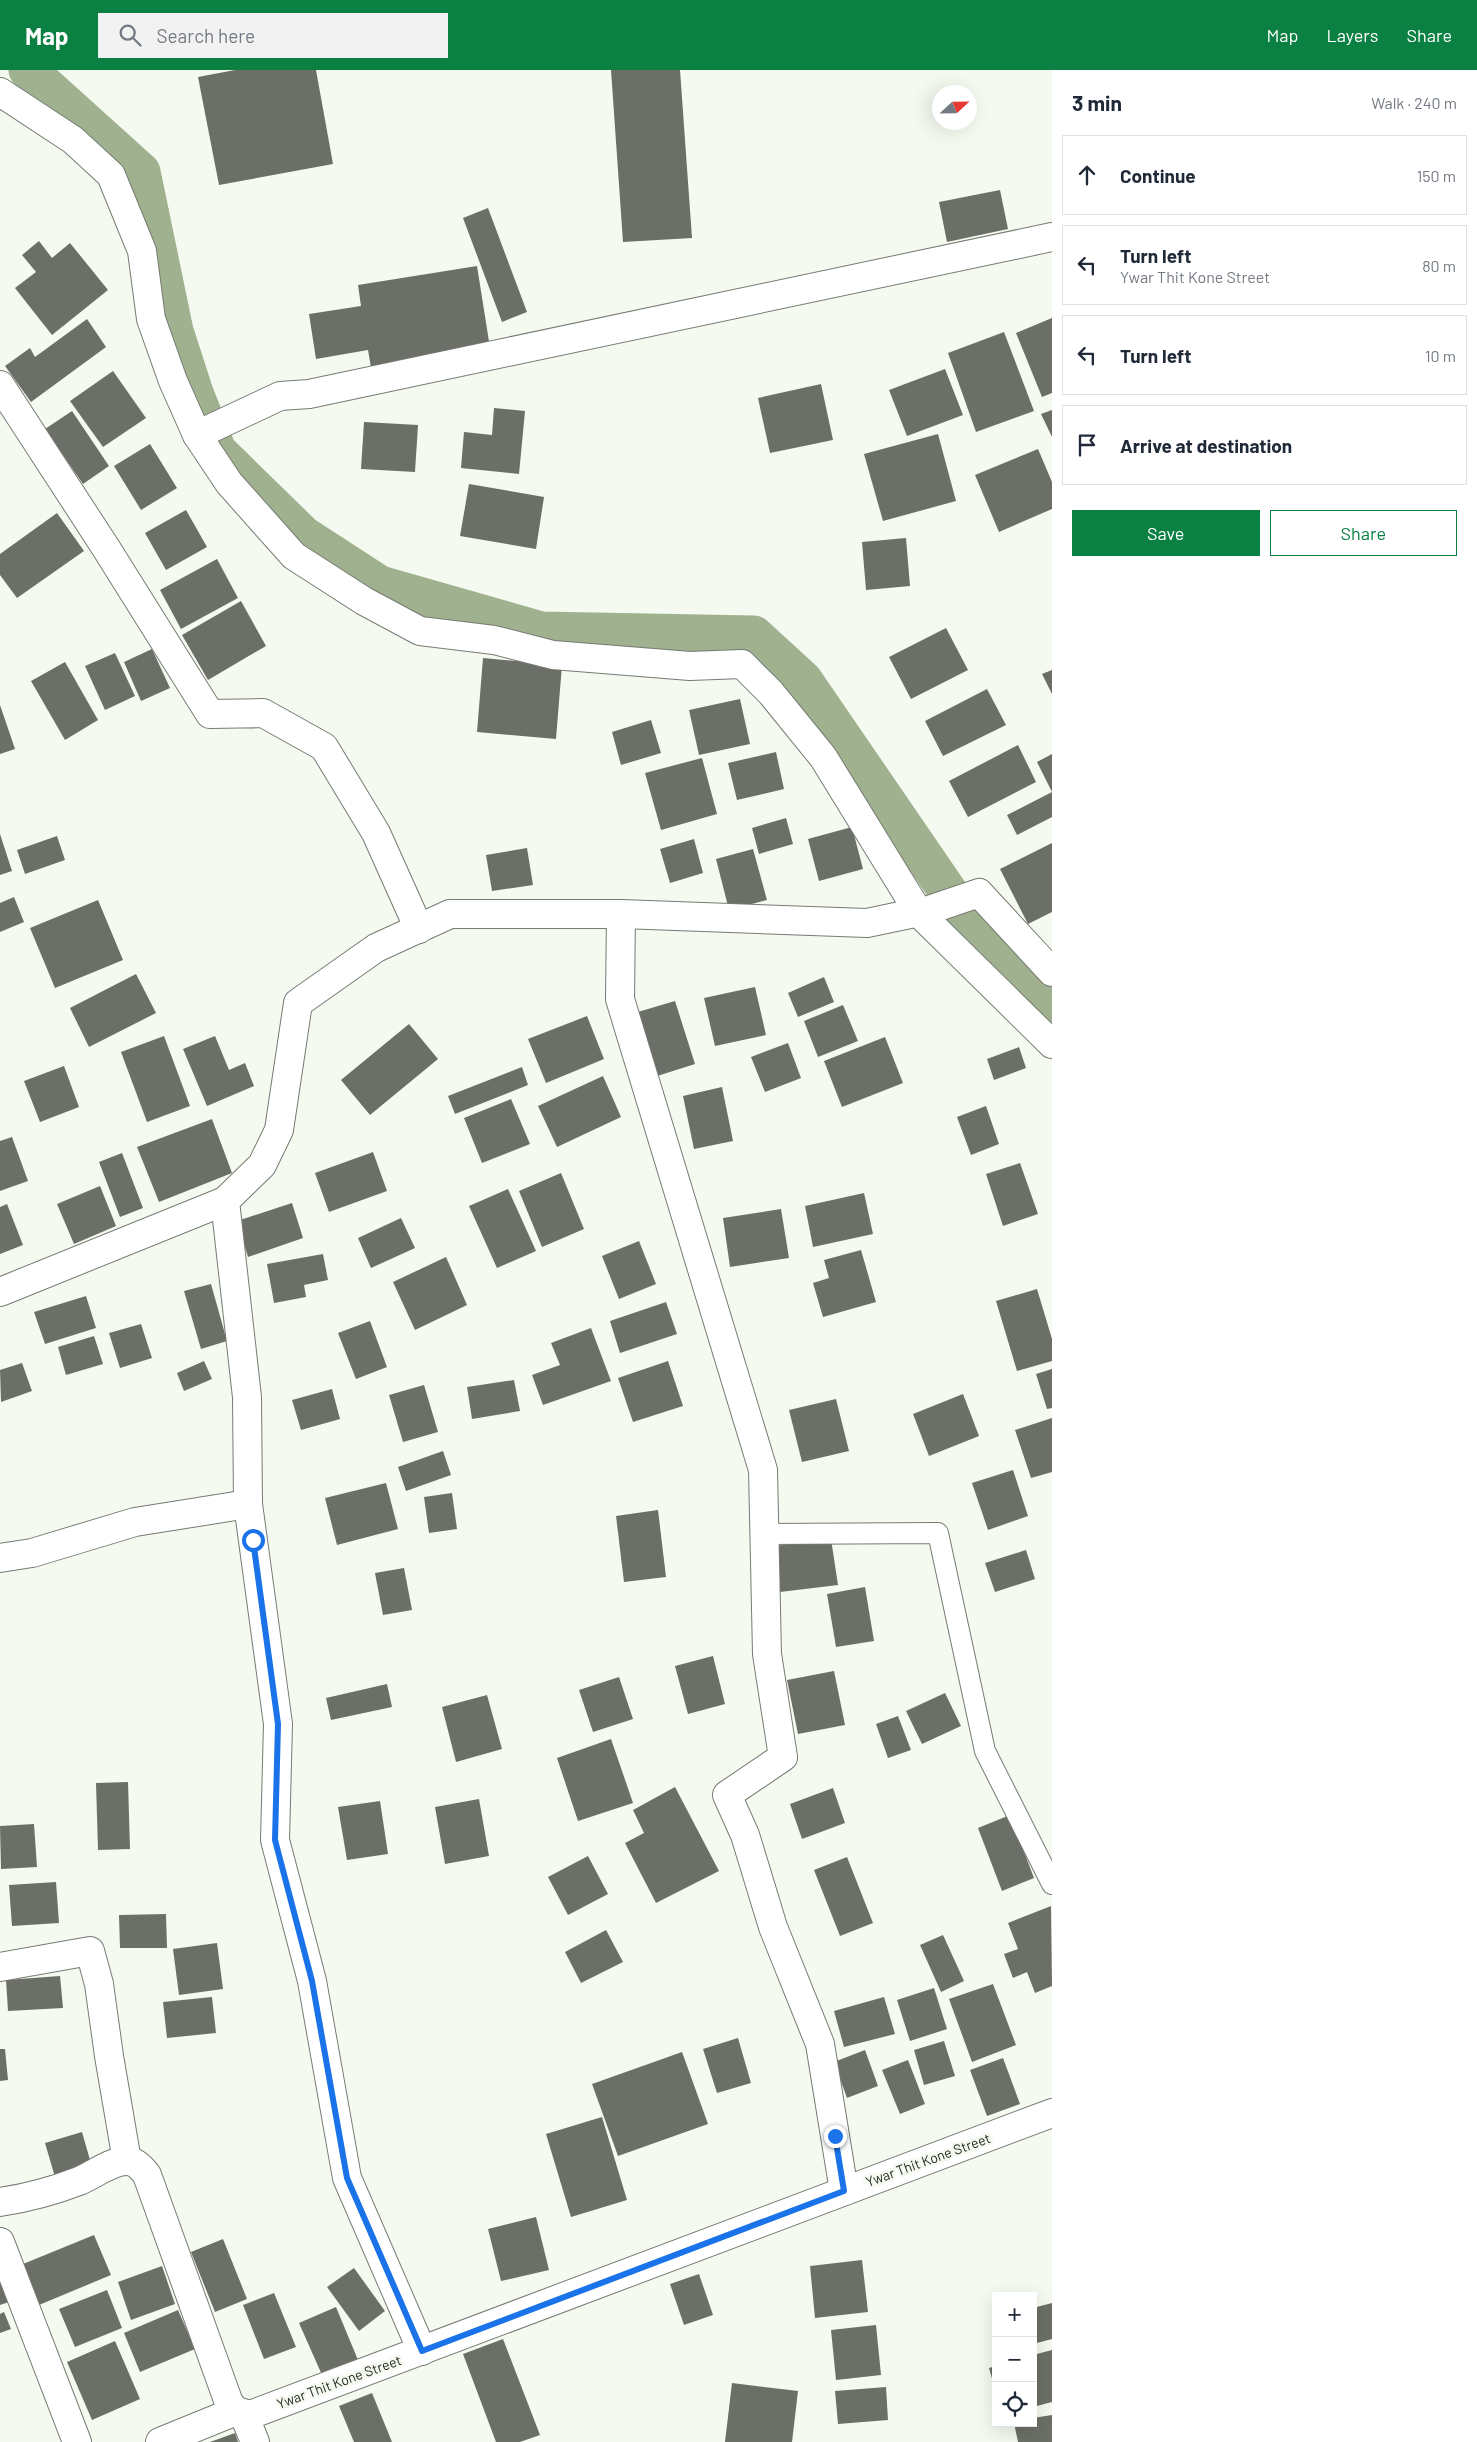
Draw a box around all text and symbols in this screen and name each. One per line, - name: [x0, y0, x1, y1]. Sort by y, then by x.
- search box: [98, 13, 448, 58]
- text: Map: [25, 21, 68, 50]
- icon: search: [116, 21, 144, 49]
- text: Search here: [156, 24, 255, 47]
- text: Map: [1266, 24, 1298, 46]
- text: Layers: [1326, 24, 1379, 46]
- text: Share: [1407, 24, 1452, 46]
- north arrow: [932, 85, 977, 130]
- text: 3 min: [1072, 90, 1122, 115]
- text: Walk · 240 m: [1371, 93, 1457, 112]
- icon: ahead: [1073, 161, 1101, 189]
- text: Continue: [1120, 164, 1196, 187]
- text: 150 m: [1417, 166, 1456, 185]
- text: Turn left: [1120, 244, 1191, 267]
- icon: left: [1073, 251, 1101, 279]
- text: 80 m: [1422, 256, 1456, 275]
- text: Ywar Thit Kone Street: [1120, 267, 1270, 286]
- icon: left: [1073, 341, 1101, 369]
- text: Turn left: [1120, 344, 1191, 367]
- text: 10 m: [1425, 346, 1456, 365]
- icon: arrive: [1073, 431, 1101, 459]
- text: Arrive at destination: [1120, 434, 1292, 457]
- button: Save: [1072, 510, 1260, 556]
- button: Share: [1270, 510, 1457, 556]
- route start: [242, 1529, 265, 1552]
- route end: [824, 2125, 847, 2148]
- street label: Ywar Thit Kone Street: [863, 2129, 992, 2190]
- map controls: [992, 2292, 1037, 2427]
- button: +: [992, 2292, 1037, 2337]
- button: −: [992, 2337, 1037, 2382]
- street label: Ywar Thit Kone Street: [274, 2351, 403, 2412]
- button: locate: [992, 2382, 1037, 2427]

